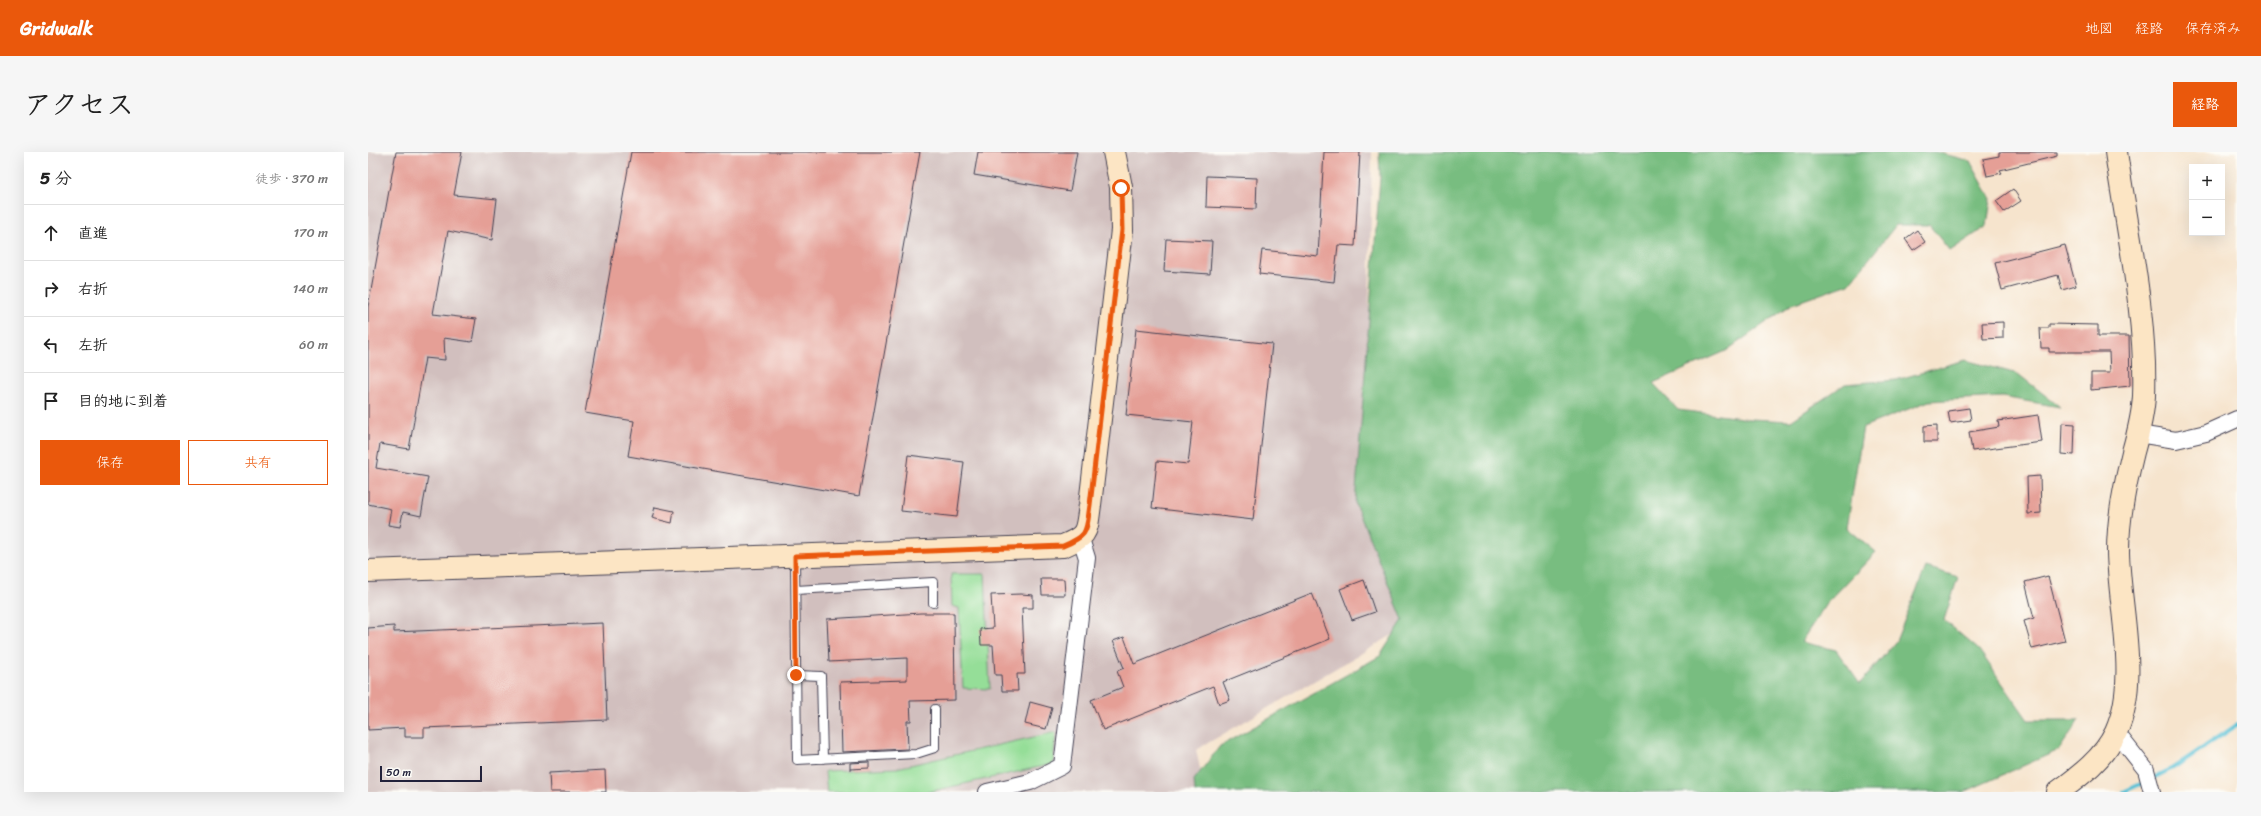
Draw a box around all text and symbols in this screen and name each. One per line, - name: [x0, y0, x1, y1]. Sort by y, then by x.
- text: Gridwalk: [20, 12, 93, 45]
- text: 地図: [2085, 16, 2113, 41]
- text: 経路: [2135, 16, 2163, 41]
- text: 保存済み: [2185, 16, 2241, 41]
- text: アクセス: [24, 80, 134, 129]
- button: 経路: [2173, 82, 2237, 127]
- text: 5 分: [40, 163, 72, 193]
- map controls: [2189, 164, 2225, 236]
- button: +: [2189, 164, 2225, 200]
- text: 徒歩 · 370 m: [256, 167, 328, 190]
- route start: [1112, 179, 1130, 197]
- button: −: [2189, 200, 2225, 236]
- text: 直進: [78, 220, 108, 246]
- text: 170 m: [293, 221, 328, 244]
- icon: ahead: [40, 222, 62, 244]
- text: 右折: [78, 276, 108, 302]
- text: 140 m: [293, 277, 328, 300]
- icon: right: [40, 278, 62, 300]
- text: 左折: [78, 332, 108, 358]
- text: 60 m: [299, 333, 328, 356]
- icon: left: [40, 334, 62, 356]
- text: 目的地に到着: [78, 388, 168, 414]
- icon: arrive: [40, 390, 62, 412]
- button: 保存: [40, 440, 180, 485]
- button: 共有: [188, 440, 328, 485]
- route end: [787, 666, 805, 684]
- text: 50 m: [386, 763, 411, 782]
- scale bar: [380, 764, 482, 783]

